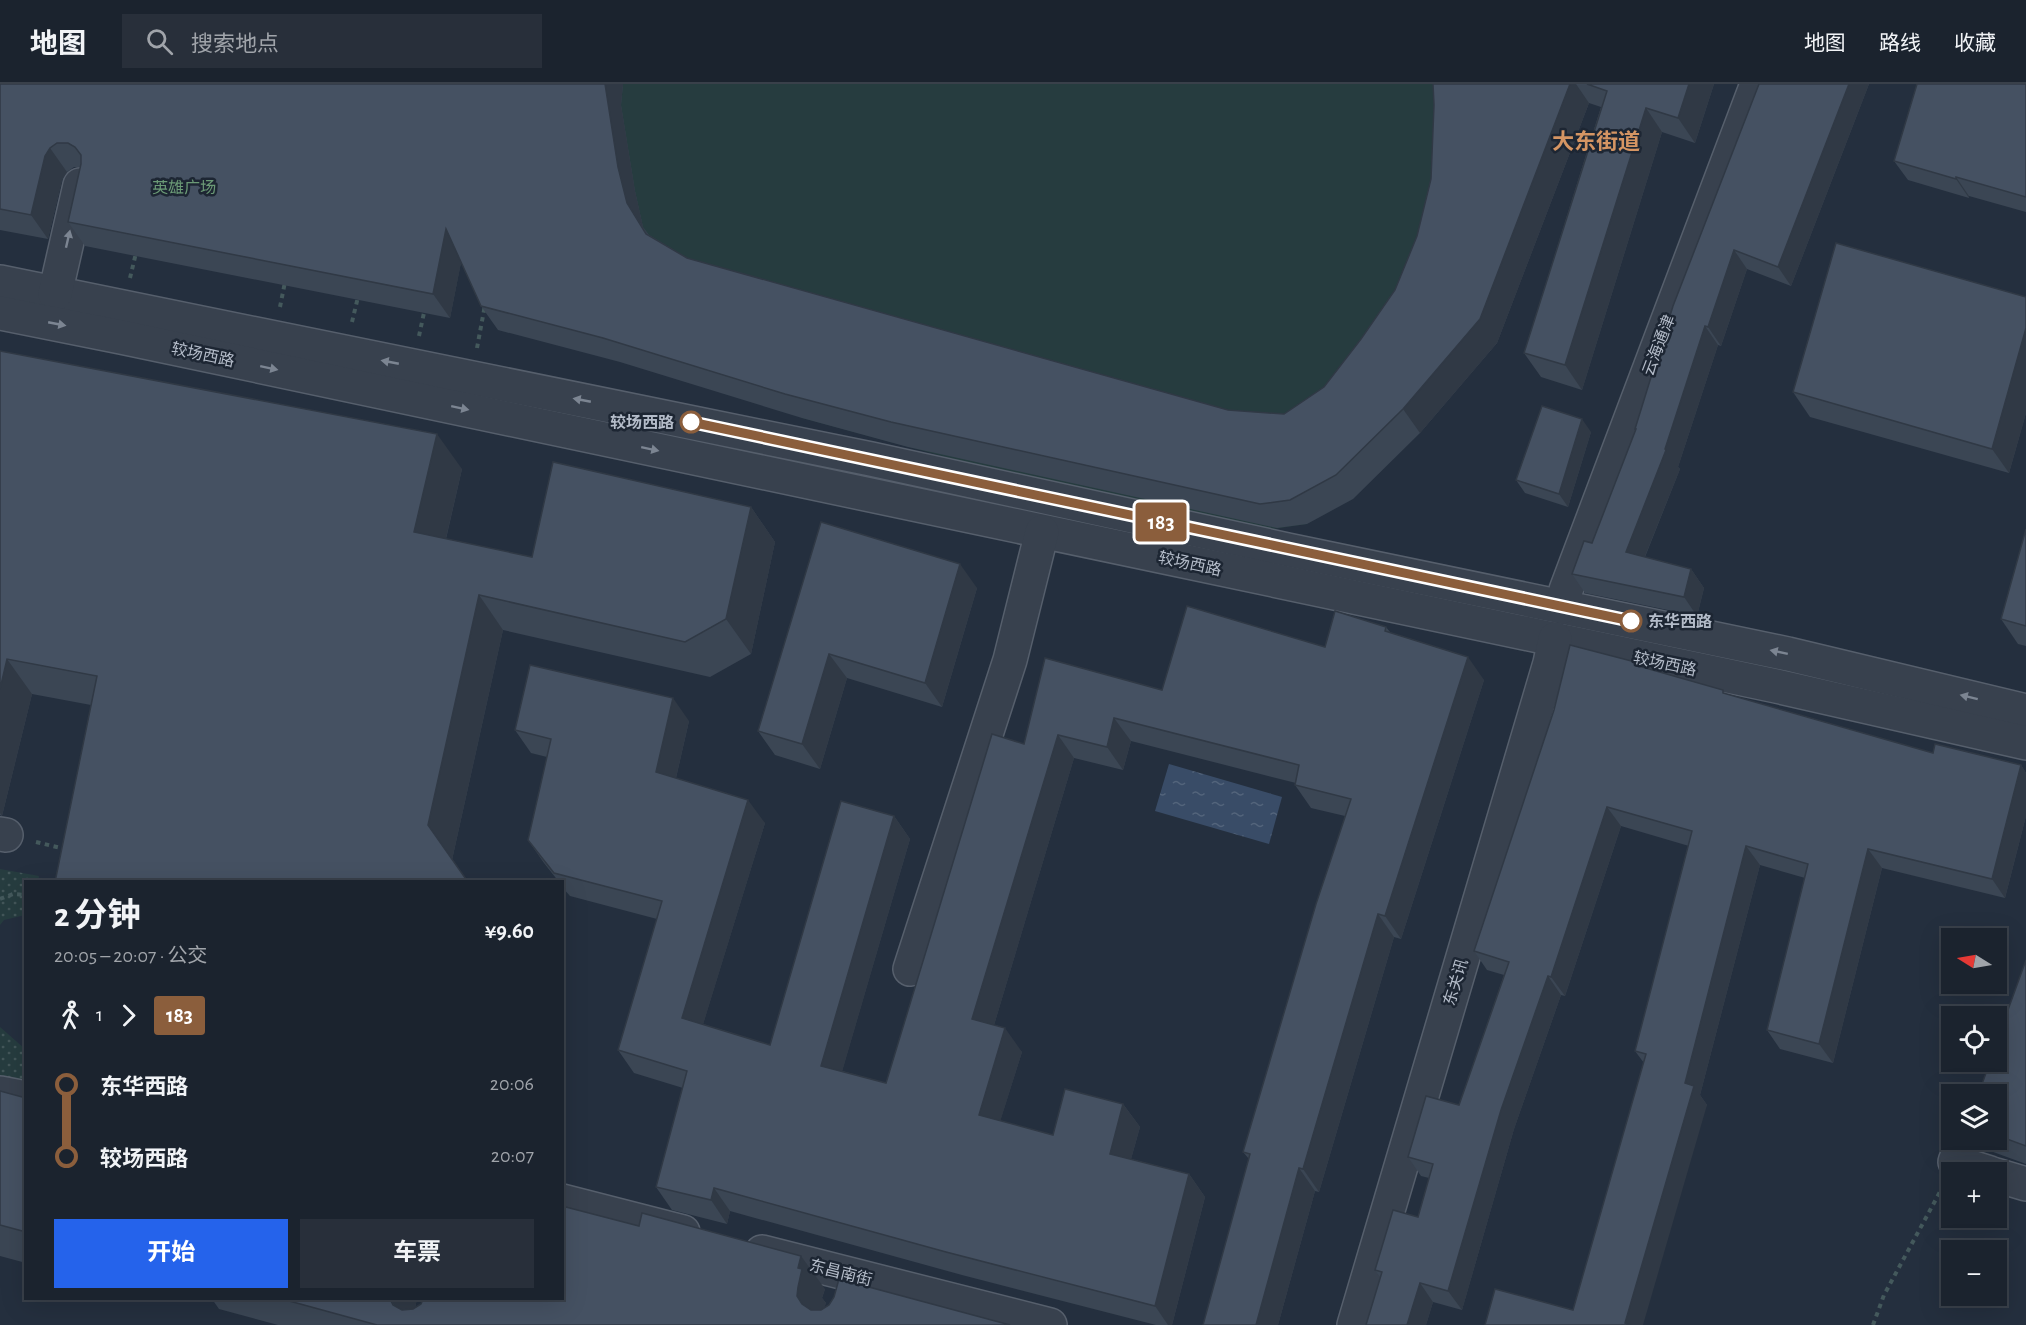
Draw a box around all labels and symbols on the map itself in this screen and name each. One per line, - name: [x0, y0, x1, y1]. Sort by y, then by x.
- district label: 大东街道: [1552, 130, 1640, 153]
- park label: 英雄广场: [152, 179, 216, 196]
- one-way arrow: [63, 230, 73, 249]
- street label: 云海通津: [1639, 312, 1678, 378]
- one-way arrow: [48, 320, 67, 329]
- street label: 较场西路: [170, 340, 236, 369]
- one-way arrow: [381, 357, 400, 366]
- one-way arrow: [260, 364, 279, 373]
- one-way arrow: [572, 395, 591, 404]
- one-way arrow: [450, 404, 469, 413]
- marker: 较场西路: [680, 411, 702, 433]
- place label: 较场西路: [610, 414, 674, 431]
- one-way arrow: [641, 445, 660, 455]
- line badge: 183: [1126, 502, 1196, 542]
- street label: 较场西路: [1157, 549, 1223, 578]
- marker: 东华西路: [1620, 610, 1642, 632]
- place label: 东华西路: [1648, 612, 1712, 630]
- one-way arrow: [1770, 647, 1789, 657]
- street label: 较场西路: [1632, 649, 1698, 678]
- one-way arrow: [1960, 691, 1978, 701]
- north arrow: [1941, 928, 2007, 994]
- street label: 东关讯: [1440, 957, 1471, 1008]
- street label: 东昌南街: [808, 1256, 874, 1288]

